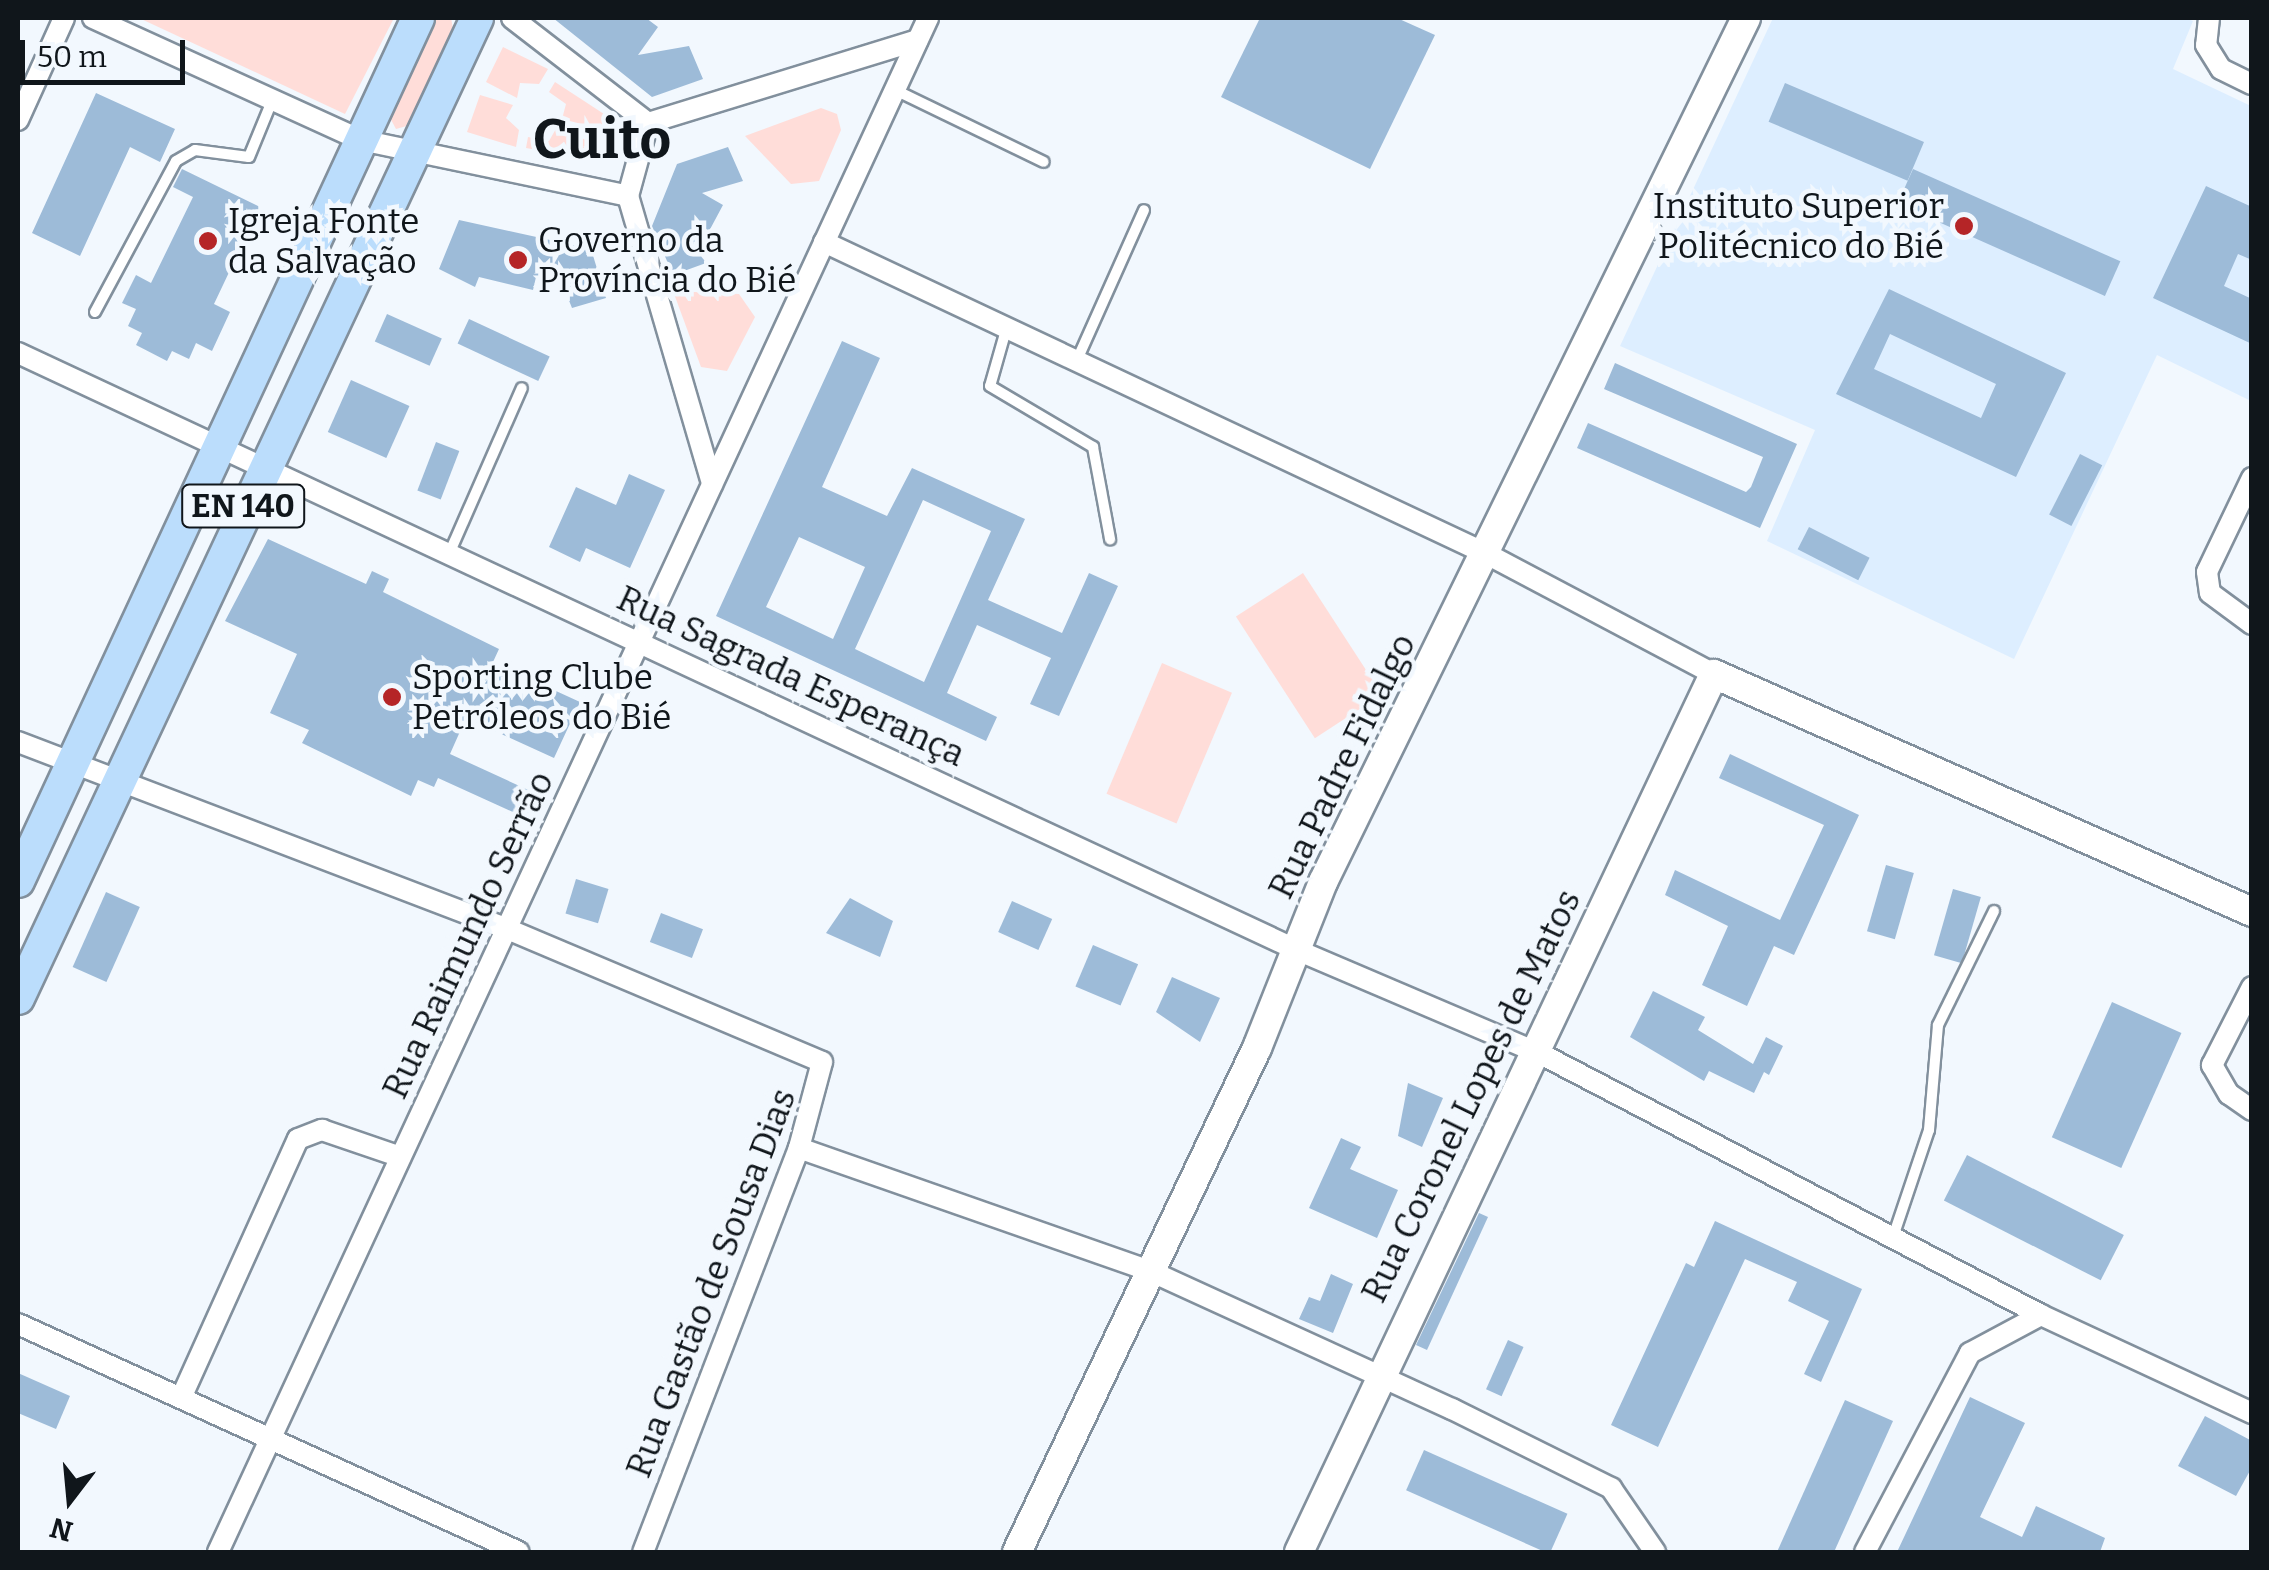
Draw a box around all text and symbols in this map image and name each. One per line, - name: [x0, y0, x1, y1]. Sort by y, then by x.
- scale bar: [25, 20, 190, 82]
- text: 50 m: [37, 39, 107, 75]
- district label: Cuito: [533, 108, 671, 174]
- place label: Instituto Superior Politécnico do Bié: [1653, 185, 1944, 267]
- place label: Igreja Fonte da Salvação: [228, 200, 419, 282]
- marker: Instituto Superior Politécnico do Bié: [1953, 215, 1975, 237]
- place label: Governo da Província do Bié: [538, 219, 796, 301]
- marker: Igreja Fonte da Salvação: [197, 230, 219, 252]
- marker: Governo da Província do Bié: [507, 249, 529, 271]
- road number: EN 140: [180, 479, 306, 533]
- street label: Rua Sagrada Esperança: [611, 577, 971, 775]
- street label: Rua Padre Fidalgo: [1260, 627, 1424, 905]
- place label: Sporting Clube Petróleos do Bié: [412, 656, 671, 738]
- marker: Sporting Clube Petróleos do Bié: [381, 686, 403, 708]
- street label: Rua Raimundo Serrão: [374, 765, 562, 1105]
- street label: Rua Coronel Lopes de Matos: [1353, 883, 1589, 1309]
- street label: Rua Gastão de Sousa Dias: [617, 1083, 805, 1483]
- north arrow: [20, 1450, 120, 1550]
- text: N: [47, 1510, 77, 1548]

